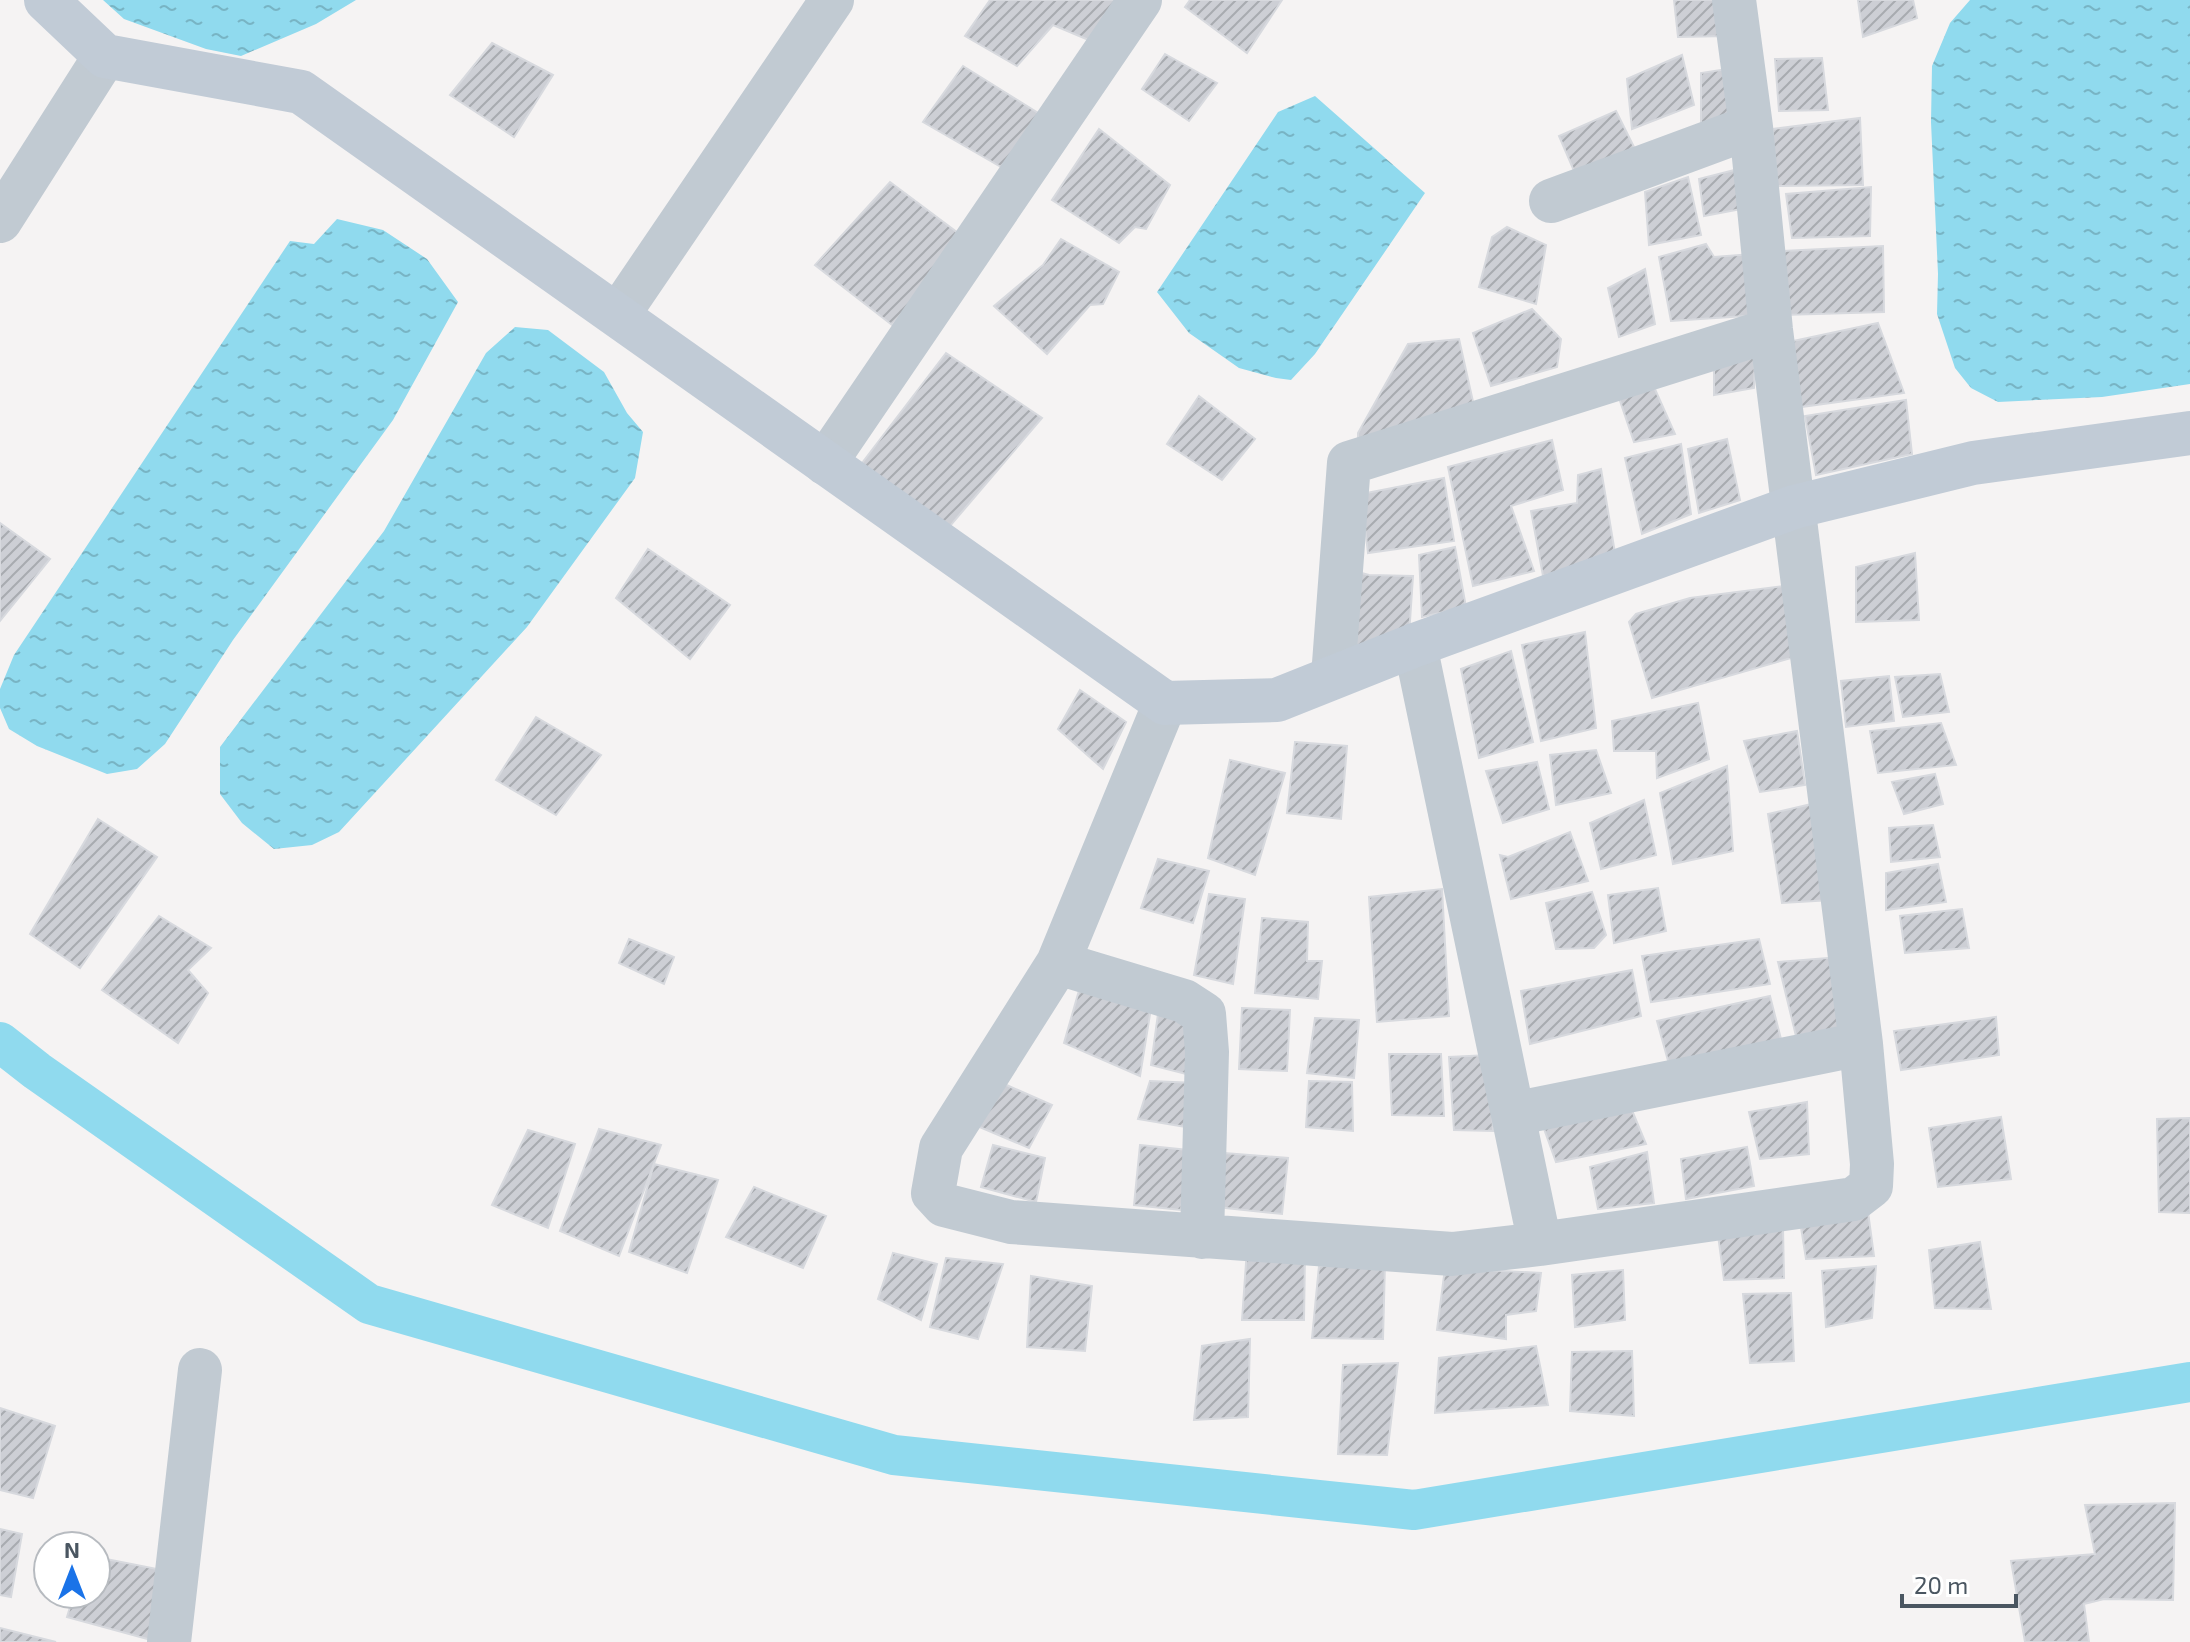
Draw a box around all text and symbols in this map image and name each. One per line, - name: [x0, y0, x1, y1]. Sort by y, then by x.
- north arrow: [32, 1530, 112, 1610]
- text: N: [64, 1536, 80, 1562]
- scale bar: [1902, 1558, 2016, 1608]
- text: 20 m: [1914, 1570, 1968, 1599]

